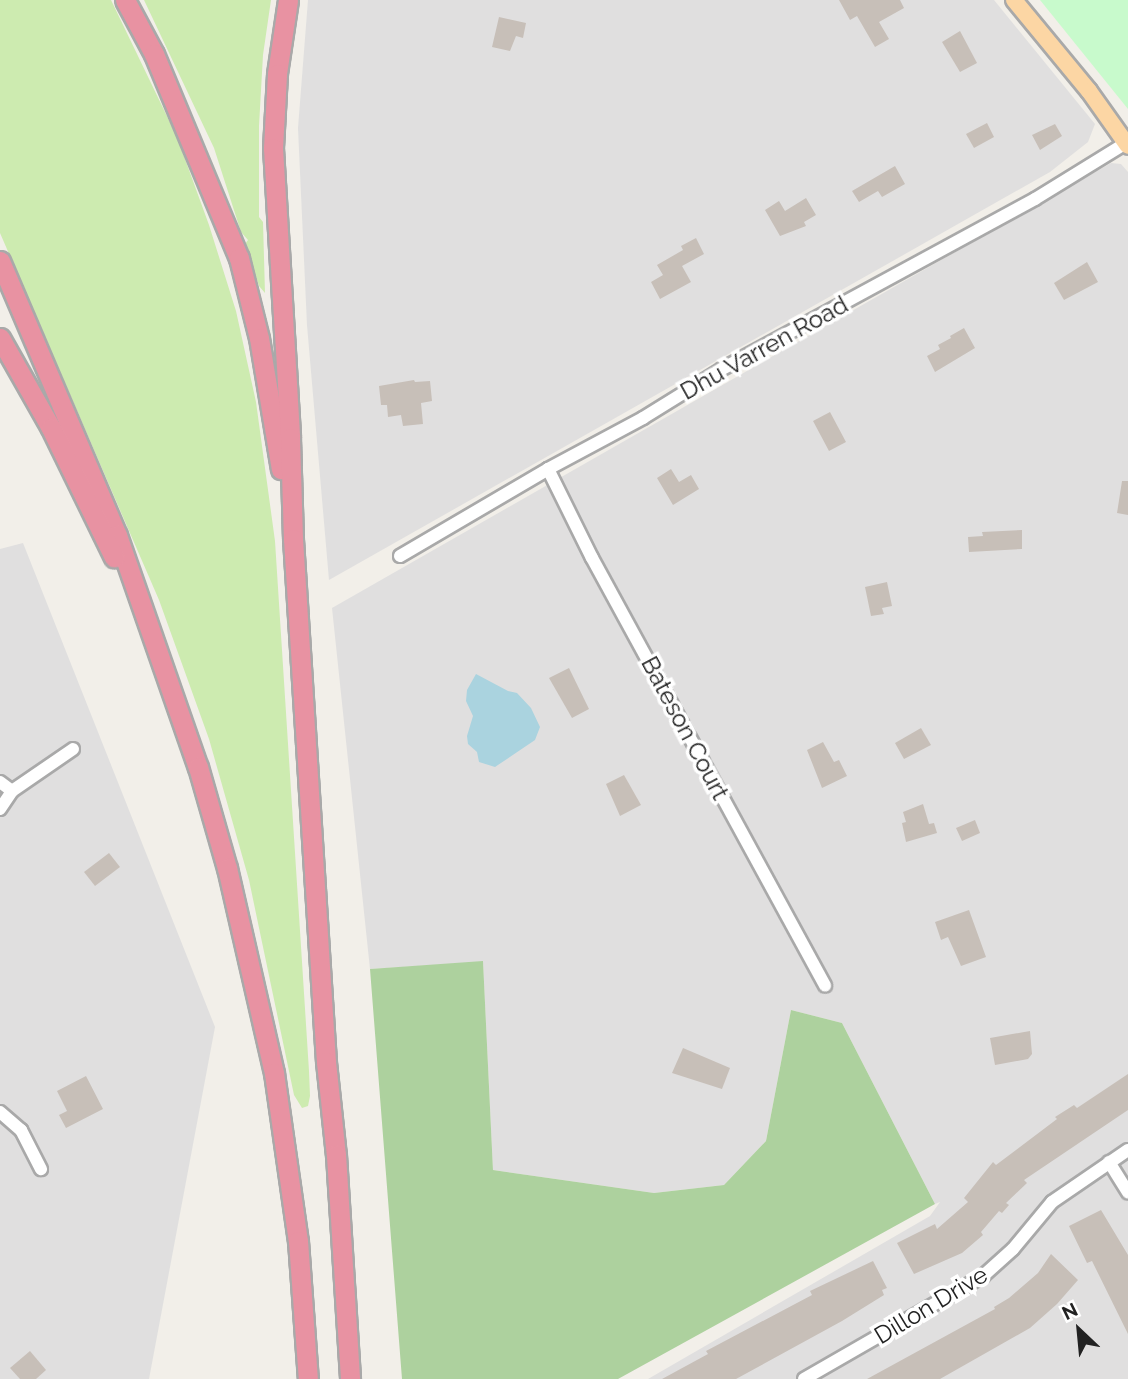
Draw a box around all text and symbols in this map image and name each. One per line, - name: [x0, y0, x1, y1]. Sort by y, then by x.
- street label: Dhu Varren Road: [675, 290, 853, 406]
- street label: Bateson Court: [635, 651, 735, 805]
- street label: Dillon Drive: [869, 1260, 993, 1350]
- north arrow: [1044, 1295, 1114, 1365]
- text: N: [1058, 1298, 1081, 1324]

